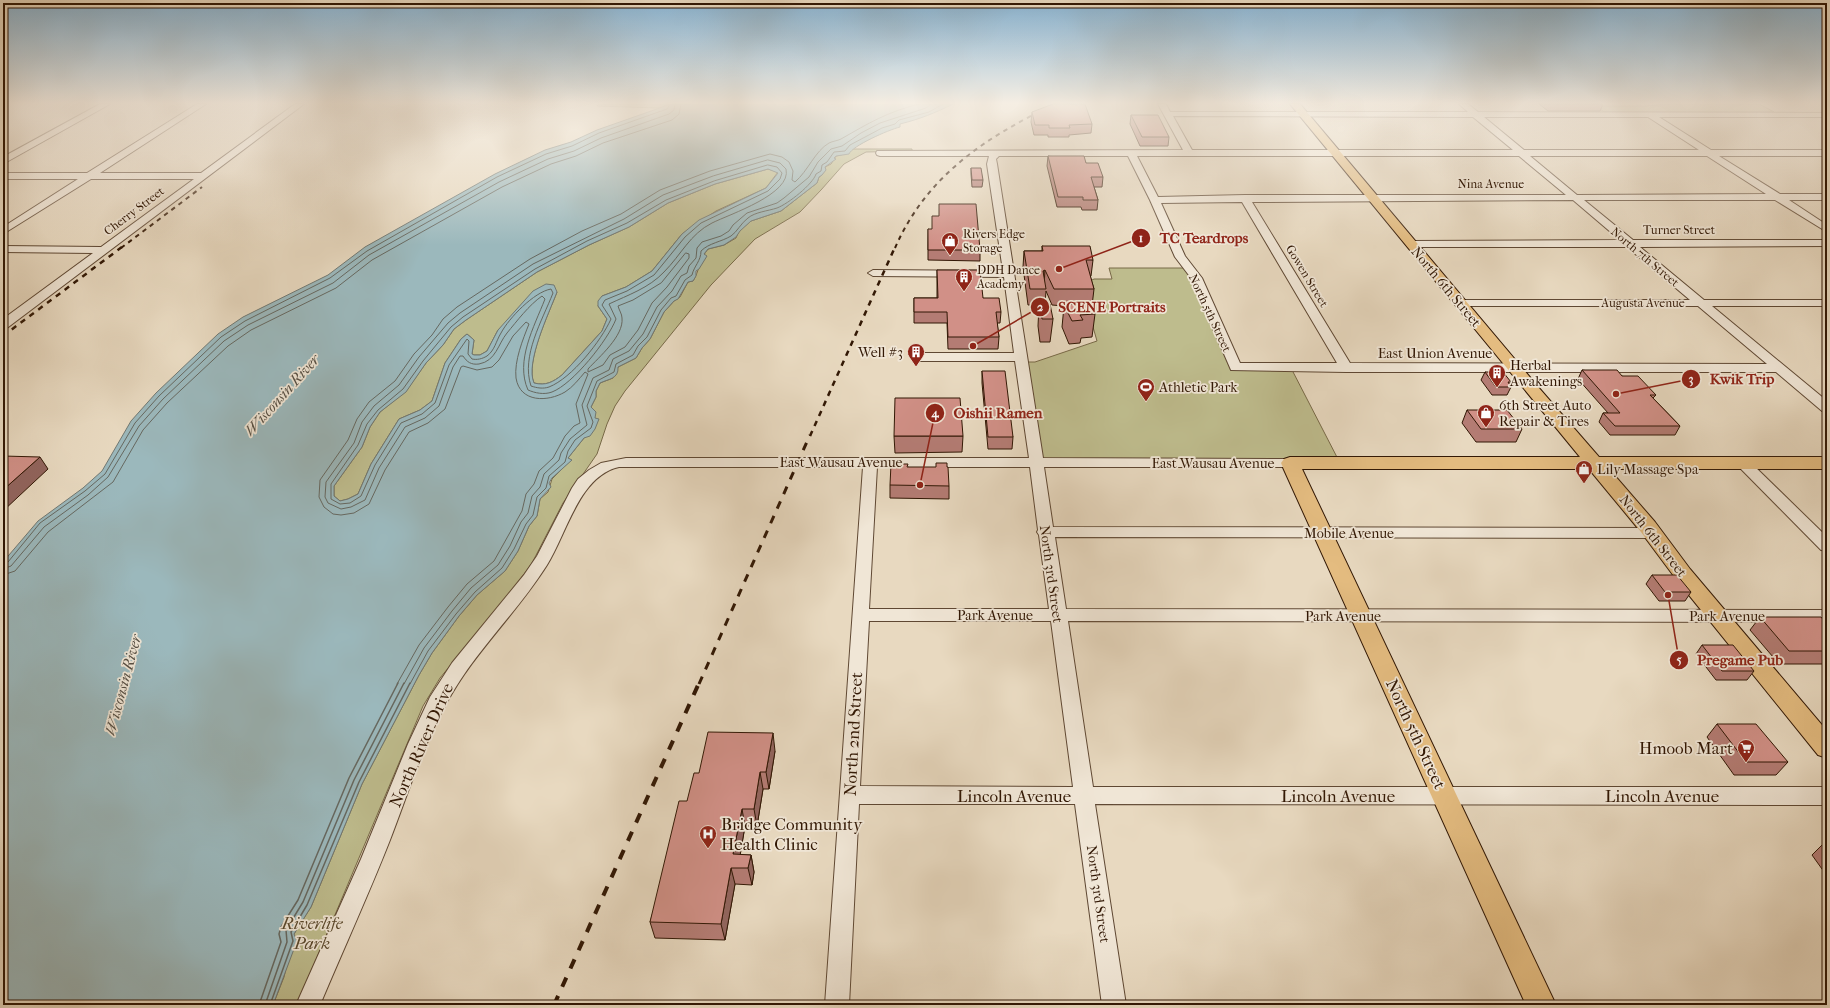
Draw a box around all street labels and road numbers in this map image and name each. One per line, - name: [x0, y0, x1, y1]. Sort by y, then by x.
- street label: Nina Avenue: [1458, 177, 1524, 191]
- street label: Cherry Street: [101, 183, 167, 238]
- street label: Turner Street: [1643, 223, 1716, 237]
- street label: North 7th Street: [1608, 224, 1682, 290]
- street label: Gowen Street: [1283, 242, 1331, 310]
- street label: North 6th Street: [1407, 243, 1485, 331]
- street label: North 5th Street: [1186, 272, 1234, 355]
- street label: Augusta Avenue: [1600, 296, 1685, 310]
- street label: East Union Avenue: [1378, 345, 1492, 362]
- street label: East Wausau Avenue: [779, 454, 903, 471]
- street label: East Wausau Avenue: [1151, 455, 1275, 472]
- street label: North 6th Street: [1616, 492, 1690, 580]
- street label: North 3rd Street: [1036, 524, 1066, 624]
- street label: Mobile Avenue: [1304, 525, 1394, 542]
- street label: Park Avenue: [957, 607, 1033, 624]
- street label: Park Avenue: [1305, 608, 1381, 625]
- street label: Park Avenue: [1689, 608, 1765, 625]
- street label: North 2nd Street: [840, 672, 866, 796]
- street label: North 5th Street: [1382, 676, 1450, 792]
- street label: North River Drive: [385, 679, 458, 810]
- street label: Lincoln Avenue: [957, 786, 1072, 806]
- street label: Lincoln Avenue: [1281, 786, 1396, 806]
- street label: Lincoln Avenue: [1605, 786, 1720, 806]
- street label: North 3rd Street: [1083, 844, 1113, 944]

